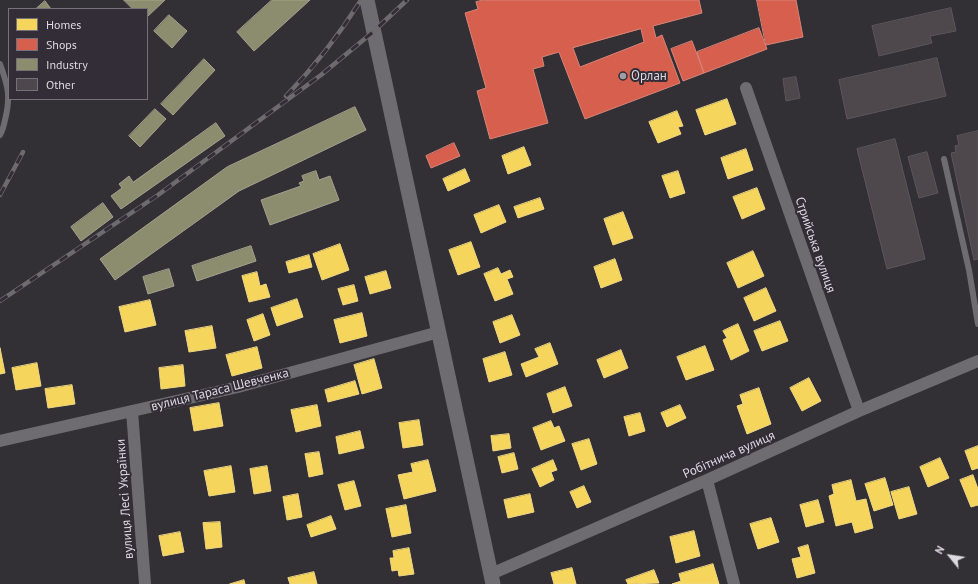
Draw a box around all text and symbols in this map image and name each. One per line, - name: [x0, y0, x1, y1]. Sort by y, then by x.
- legend: [8, 8, 148, 100]
- text: Homes: [46, 17, 81, 32]
- text: Shops: [46, 37, 77, 52]
- text: Industry: [46, 57, 88, 72]
- place label: Орлан: [631, 68, 667, 84]
- marker: Орлан: [618, 71, 628, 81]
- text: Other: [46, 77, 75, 92]
- street label: Стрийська вулиця: [791, 195, 839, 295]
- street label: вулиця Тараса Шевченка: [150, 365, 290, 415]
- street label: Робітнича вулиця: [681, 428, 777, 482]
- street label: вулиця Лесі Українки: [113, 438, 137, 560]
- north arrow: [930, 536, 970, 576]
- text: N: [932, 543, 947, 557]

